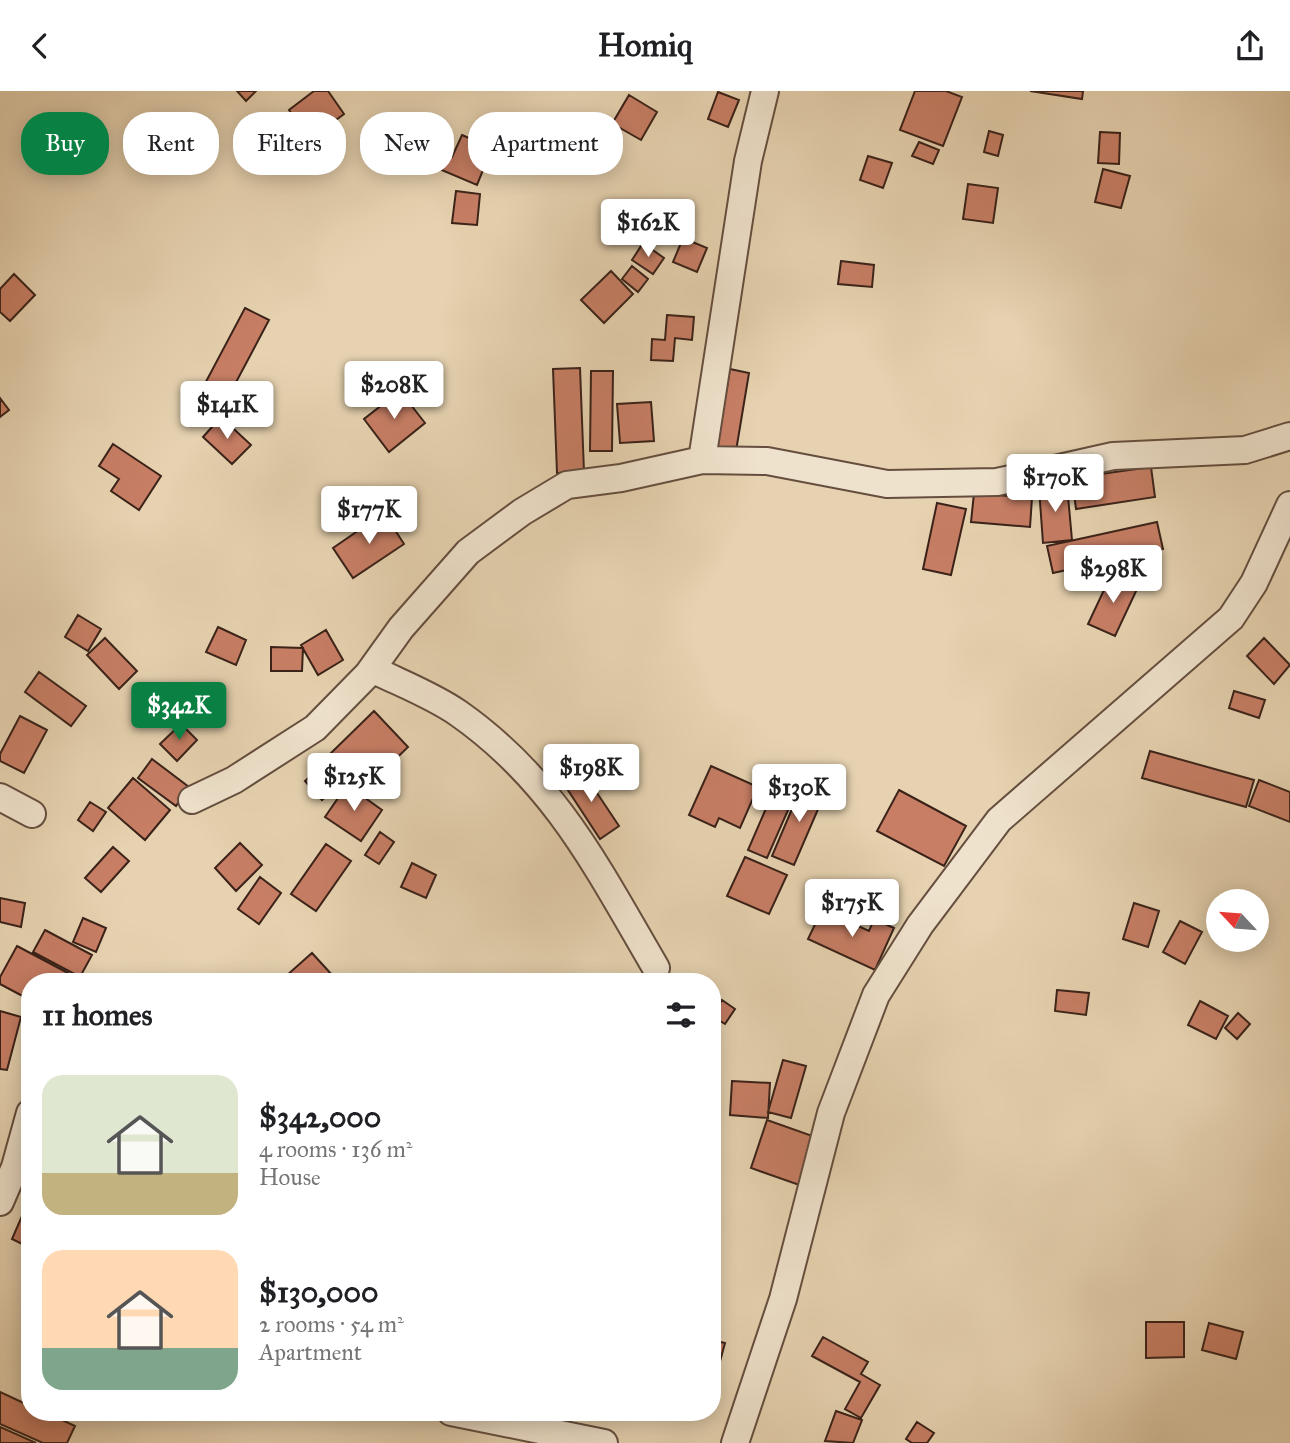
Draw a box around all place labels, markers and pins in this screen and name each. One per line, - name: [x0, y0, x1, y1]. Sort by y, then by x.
- pin: $162K: [599, 199, 697, 259]
- pin: $208K: [345, 361, 443, 421]
- pin: $141K: [178, 381, 276, 441]
- pin: $170K: [1006, 455, 1104, 514]
- pin: $177K: [320, 487, 418, 546]
- pin: $298K: [1064, 545, 1162, 605]
- pin: $342K: [130, 683, 228, 742]
- pin: $198K: [542, 745, 640, 804]
- pin: $125K: [305, 753, 403, 813]
- pin: $130K: [750, 765, 848, 824]
- pin: $175K: [803, 879, 901, 939]

